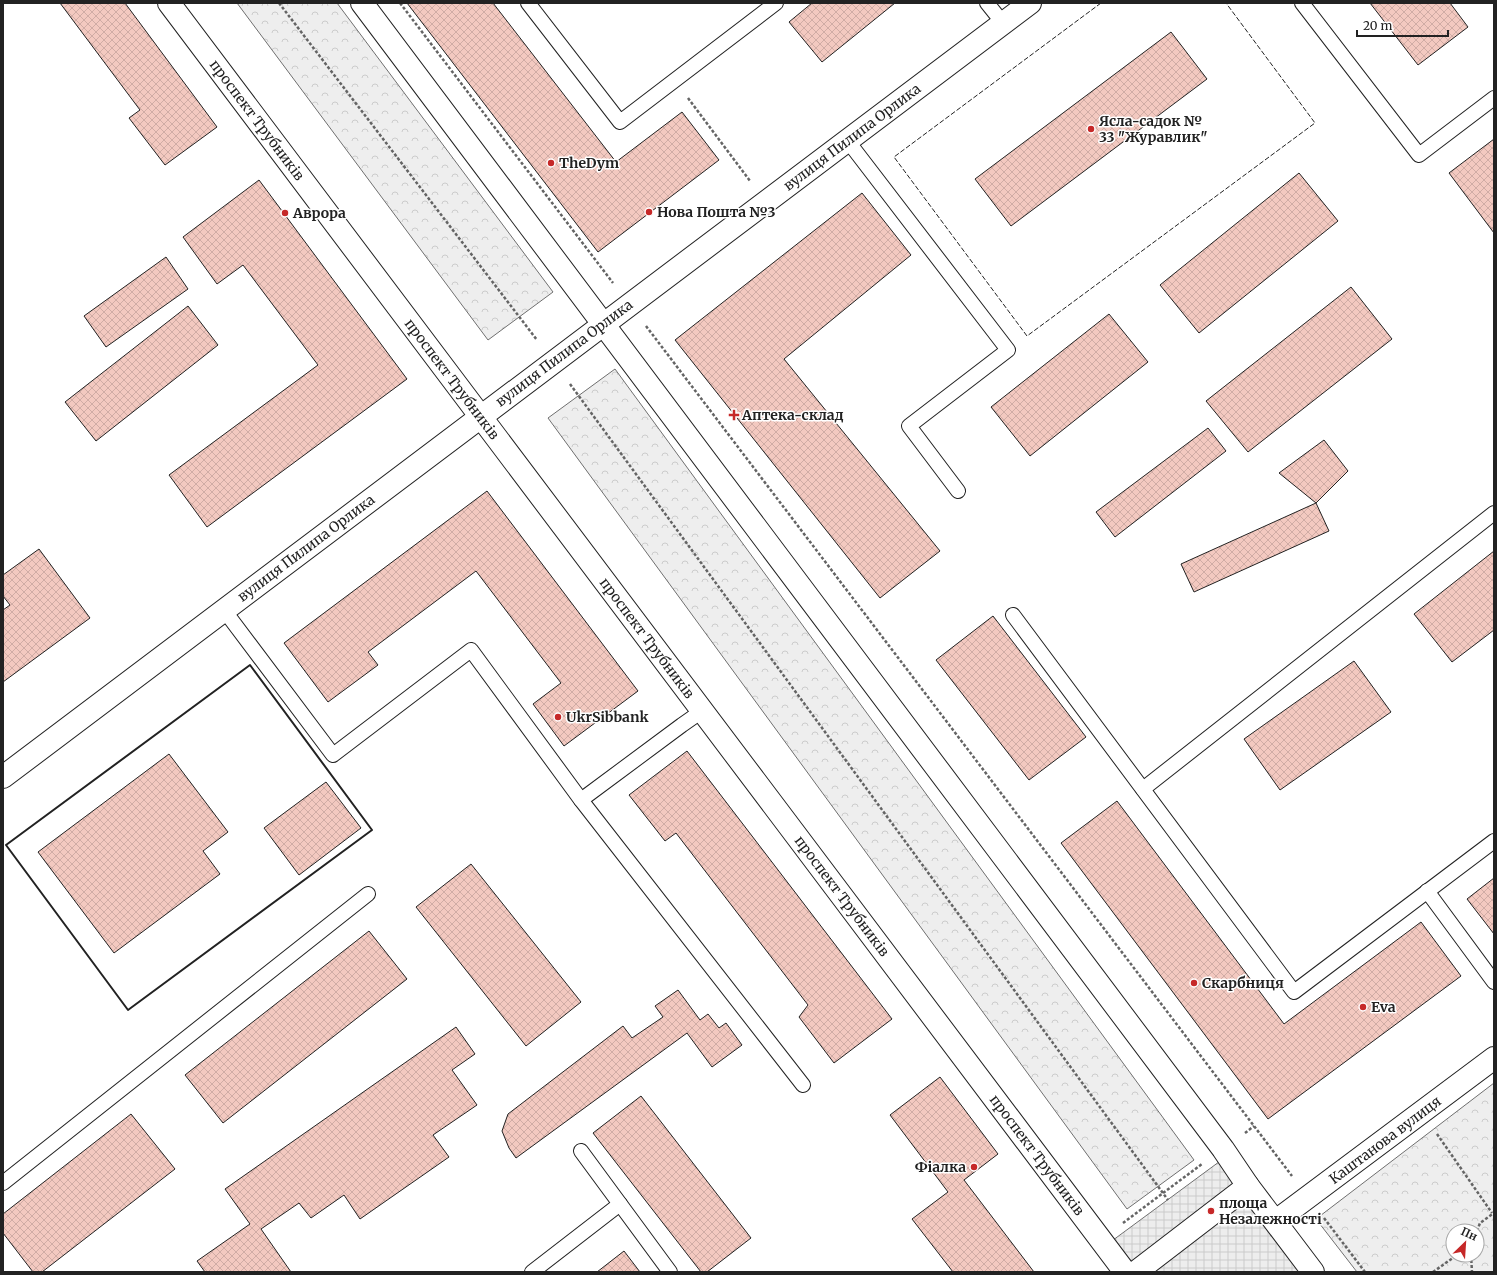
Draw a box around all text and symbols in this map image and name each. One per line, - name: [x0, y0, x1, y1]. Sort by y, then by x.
- scale bar: [1357, 12, 1448, 38]
- text: 20 m: [1363, 18, 1392, 33]
- street label: проспект Трубників: [206, 56, 308, 184]
- street label: вулиця Пилипа Орлика: [780, 79, 925, 194]
- place label: Ясла-садок № 33 "Журавлик": [1099, 112, 1208, 146]
- marker: Ясла-садок № 33 "Журавлик": [1086, 124, 1096, 134]
- place label: TheDym: [559, 154, 619, 172]
- marker: TheDym: [546, 158, 556, 168]
- place label: Нова Пошта №3: [657, 203, 776, 221]
- place label: Аврора: [292, 204, 346, 222]
- marker: Нова Пошта №3: [644, 207, 654, 217]
- marker: Аврора: [280, 208, 290, 218]
- street label: вулиця Пилипа Орлика: [492, 295, 637, 410]
- street label: проспект Трубників: [401, 315, 503, 443]
- place label: Аптека-склад: [741, 406, 844, 424]
- marker: Аптека-склад: [729, 410, 739, 420]
- street label: вулиця Пилипа Орлика: [234, 490, 379, 605]
- street label: проспект Трубників: [596, 574, 698, 702]
- place label: UkrSibbank: [566, 708, 649, 726]
- marker: UkrSibbank: [553, 712, 563, 722]
- street label: проспект Трубників: [791, 832, 893, 960]
- place label: Скарбниця: [1202, 974, 1284, 992]
- marker: Скарбниця: [1189, 978, 1199, 988]
- place label: Eva: [1371, 998, 1396, 1016]
- marker: Eva: [1358, 1002, 1368, 1012]
- street label: проспект Трубників: [986, 1091, 1088, 1219]
- street label: Каштанова вулиця: [1326, 1092, 1444, 1188]
- place label: Фіалка: [915, 1158, 966, 1176]
- marker: Фіалка: [969, 1162, 979, 1172]
- place label: площа Незалежності: [1219, 1194, 1322, 1228]
- marker: площа Незалежності: [1206, 1206, 1216, 1216]
- north arrow: [1445, 1223, 1485, 1263]
- text: Пн: [1459, 1224, 1480, 1244]

